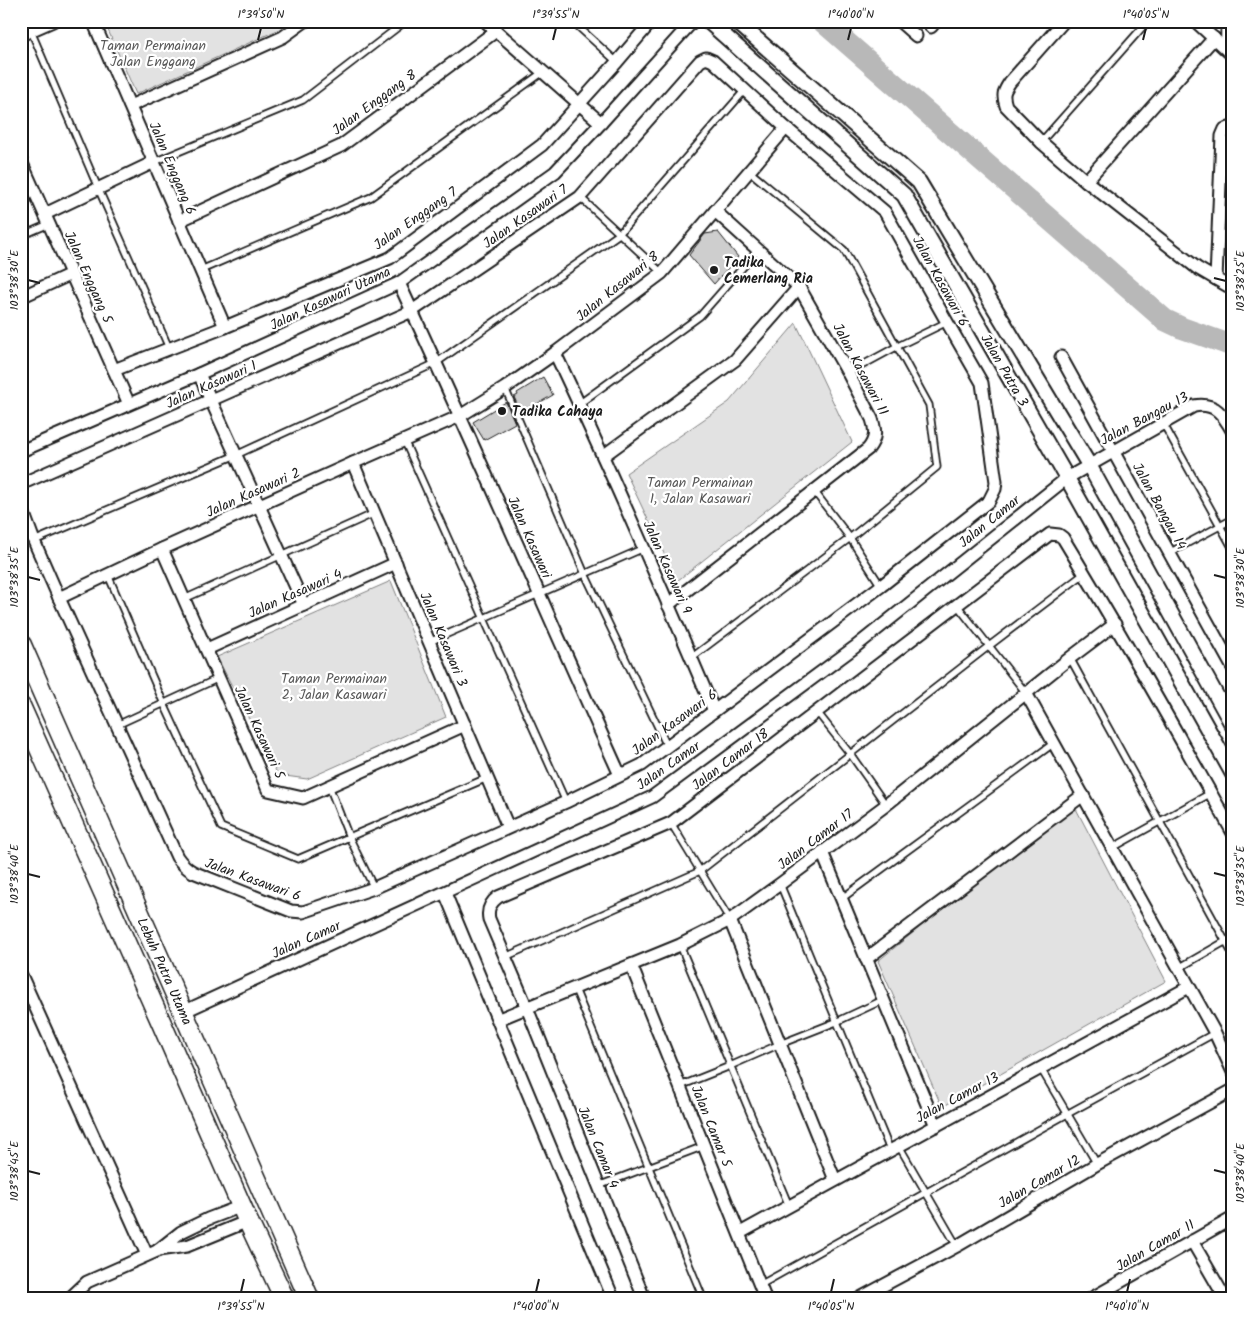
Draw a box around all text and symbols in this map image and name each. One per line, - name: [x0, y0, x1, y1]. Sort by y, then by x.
- text: 1°39'50"N: [238, 5, 284, 24]
- text: 1°39'55"N: [532, 5, 580, 24]
- text: 1°40'00"N: [828, 5, 874, 24]
- text: 1°40'05"N: [1123, 5, 1169, 24]
- park label: Taman Permainan Jalan Enggang: [100, 35, 206, 73]
- street label: Jalan Enggang 8: [328, 64, 422, 141]
- street label: Jalan Enggang 6: [143, 118, 202, 218]
- street label: Jalan Kasawari 7: [478, 179, 573, 254]
- street label: Jalan Enggang 7: [369, 181, 462, 256]
- street label: Jalan Enggang 5: [58, 228, 119, 328]
- street label: Jalan Kasawari 6: [906, 232, 974, 331]
- street label: Jalan Kasawari 8: [571, 246, 664, 327]
- text: 103°38'30"E: [5, 249, 24, 310]
- text: 103°38'25"E: [1231, 250, 1250, 311]
- place label: Tadika Cemerlang Ria: [724, 252, 813, 290]
- street label: Jalan Kasawari Utama: [266, 261, 395, 337]
- marker: Tadika Cemerlang Ria: [708, 264, 720, 276]
- street label: Jalan Kasawari 11: [826, 319, 894, 420]
- street label: Jalan Putra 3: [974, 330, 1034, 411]
- street label: Jalan Kasawari 1: [162, 355, 260, 415]
- street label: Jalan Bangau 13: [1096, 386, 1192, 451]
- place label: Tadika Cahaya: [512, 401, 603, 423]
- marker: Tadika Cahaya: [496, 405, 508, 417]
- street label: Jalan Bangau 14: [1126, 459, 1192, 554]
- street label: Jalan Kasawari 2: [203, 462, 304, 524]
- park label: Taman Permainan 1, Jalan Kasawari: [647, 472, 753, 510]
- street label: Jalan Camar: [954, 489, 1026, 553]
- street label: Jalan Kasawari: [501, 493, 557, 582]
- street label: Jalan Kasawari 9: [637, 517, 698, 618]
- text: 103°38'35"E: [5, 546, 24, 607]
- text: 103°38'30"E: [1231, 547, 1250, 608]
- street label: Jalan Kasawari 4: [245, 563, 346, 624]
- street label: Jalan Kasawari 3: [413, 589, 473, 690]
- park label: Taman Permainan 2, Jalan Kasawari: [281, 668, 387, 706]
- street label: Jalan Kasawari 5: [228, 682, 291, 784]
- street label: Jalan Kasawari 6: [627, 684, 722, 761]
- street label: Jalan Camar 18: [687, 723, 774, 796]
- street label: Jalan Camar: [632, 735, 706, 796]
- street label: Jalan Camar 17: [773, 804, 859, 876]
- text: 103°38'40"E: [5, 843, 24, 904]
- text: 103°38'35"E: [1231, 845, 1250, 906]
- street label: Jalan Kasawari 6: [201, 852, 304, 908]
- street label: Lebuh Putra Utama: [130, 914, 198, 1029]
- street label: Jalan Camar: [268, 914, 346, 965]
- street label: Jalan Camar 13: [912, 1067, 1003, 1129]
- street label: Jalan Camar 5: [685, 1082, 738, 1172]
- street label: Jalan Camar 4: [572, 1103, 625, 1192]
- text: 103°38'45"E: [5, 1140, 24, 1201]
- text: 103°38'40"E: [1231, 1142, 1250, 1203]
- street label: Jalan Camar 12: [994, 1149, 1085, 1214]
- street label: Jalan Camar 11: [1112, 1214, 1199, 1277]
- text: 1°39'55"N: [217, 1297, 265, 1316]
- text: 1°40'00"N: [513, 1297, 559, 1316]
- text: 1°40'05"N: [808, 1297, 854, 1316]
- text: 1°40'10"N: [1105, 1297, 1149, 1316]

